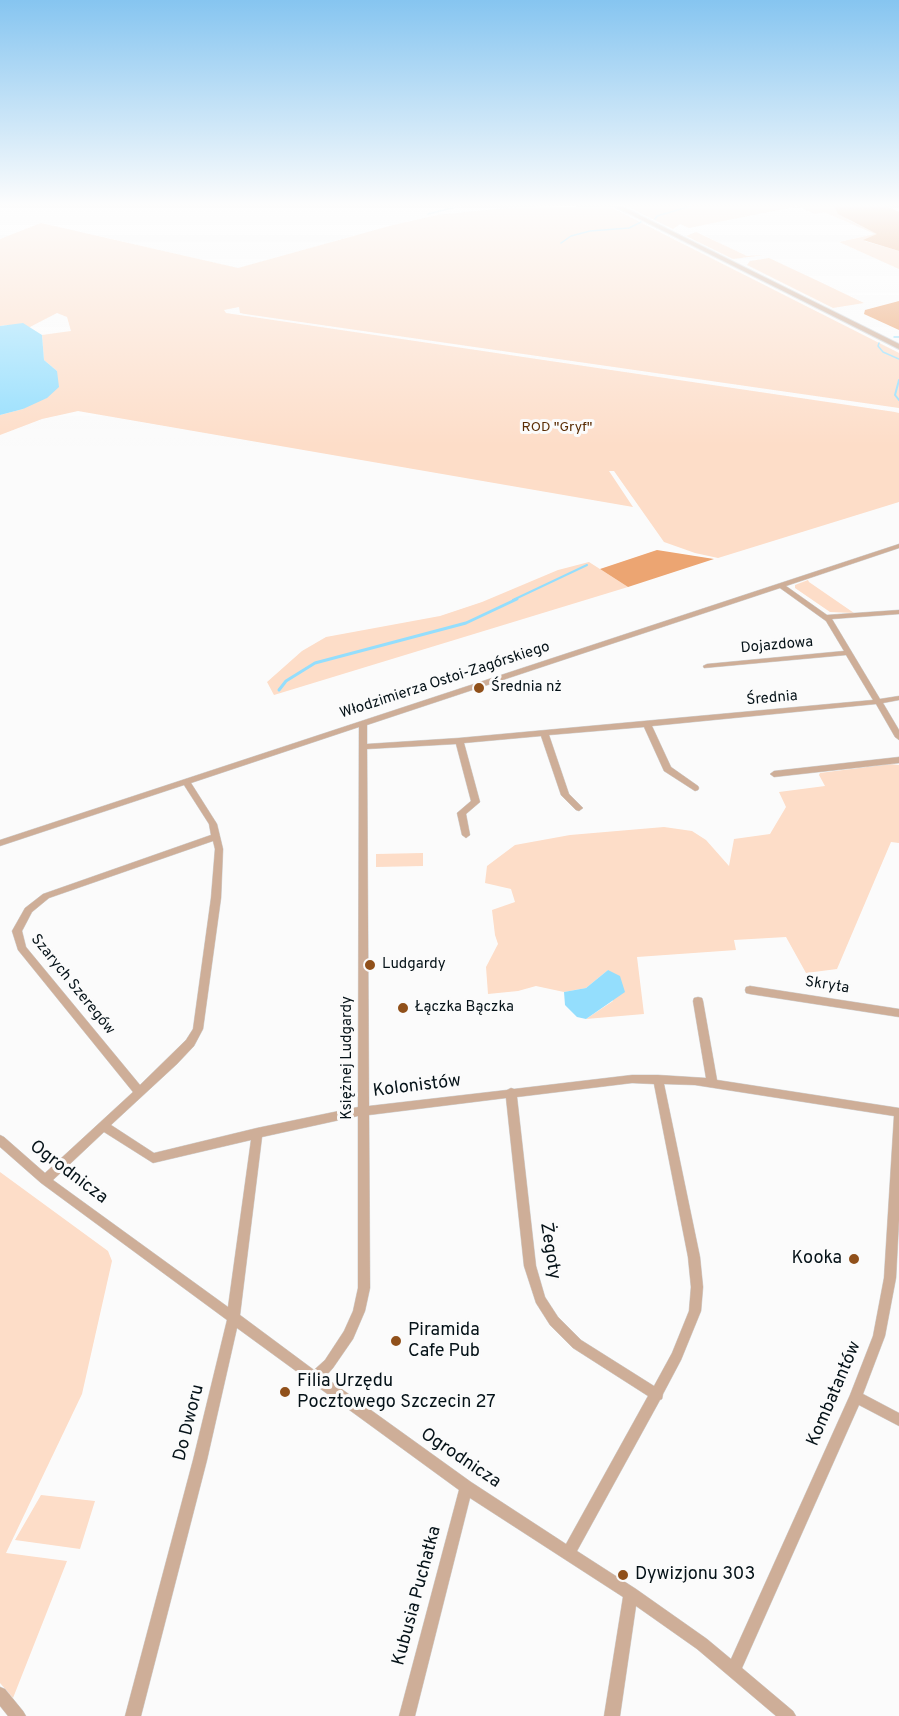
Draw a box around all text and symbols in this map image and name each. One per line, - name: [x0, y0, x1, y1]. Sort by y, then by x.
- park label: ROD "Gryf": [521, 420, 593, 436]
- street label: Dojazdowa: [740, 634, 814, 658]
- street label: Włodzimierza Ostoi-Zagórskiego: [338, 639, 552, 723]
- place label: Średnia nż: [491, 679, 562, 697]
- marker: Średnia nż: [472, 681, 486, 695]
- street label: Średnia: [746, 688, 798, 710]
- street label: Szarych Szeregów: [26, 931, 118, 1039]
- place label: Ludgardy: [382, 956, 446, 974]
- marker: Ludgardy: [363, 958, 377, 972]
- street label: Skryta: [804, 974, 850, 998]
- street label: Księżnej Ludgardy: [339, 996, 357, 1120]
- place label: Łączka Bączka: [415, 999, 514, 1017]
- marker: Łączka Bączka: [396, 1001, 410, 1015]
- street label: Kolonistów: [372, 1071, 462, 1103]
- street label: Ogrodnicza: [25, 1137, 111, 1209]
- street label: Żegoty: [534, 1221, 564, 1281]
- place label: Kooka: [792, 1248, 842, 1270]
- marker: Kooka: [847, 1252, 861, 1266]
- place label: Piramida Cafe Pub: [408, 1320, 480, 1362]
- marker: Piramida Cafe Pub: [389, 1334, 403, 1348]
- street label: Kombatantów: [803, 1338, 867, 1450]
- place label: Filia Urzędu Pocztowego Szczecin 27: [297, 1371, 496, 1414]
- street label: Do Dworu: [170, 1383, 210, 1463]
- marker: Filia Urzędu Pocztowego Szczecin 27: [278, 1385, 292, 1399]
- street label: Ogrodnicza: [416, 1424, 504, 1494]
- street label: Kubusia Puchatka: [389, 1524, 447, 1668]
- place label: Dywizjonu 303: [635, 1564, 755, 1586]
- marker: Dywizjonu 303: [616, 1568, 630, 1582]

